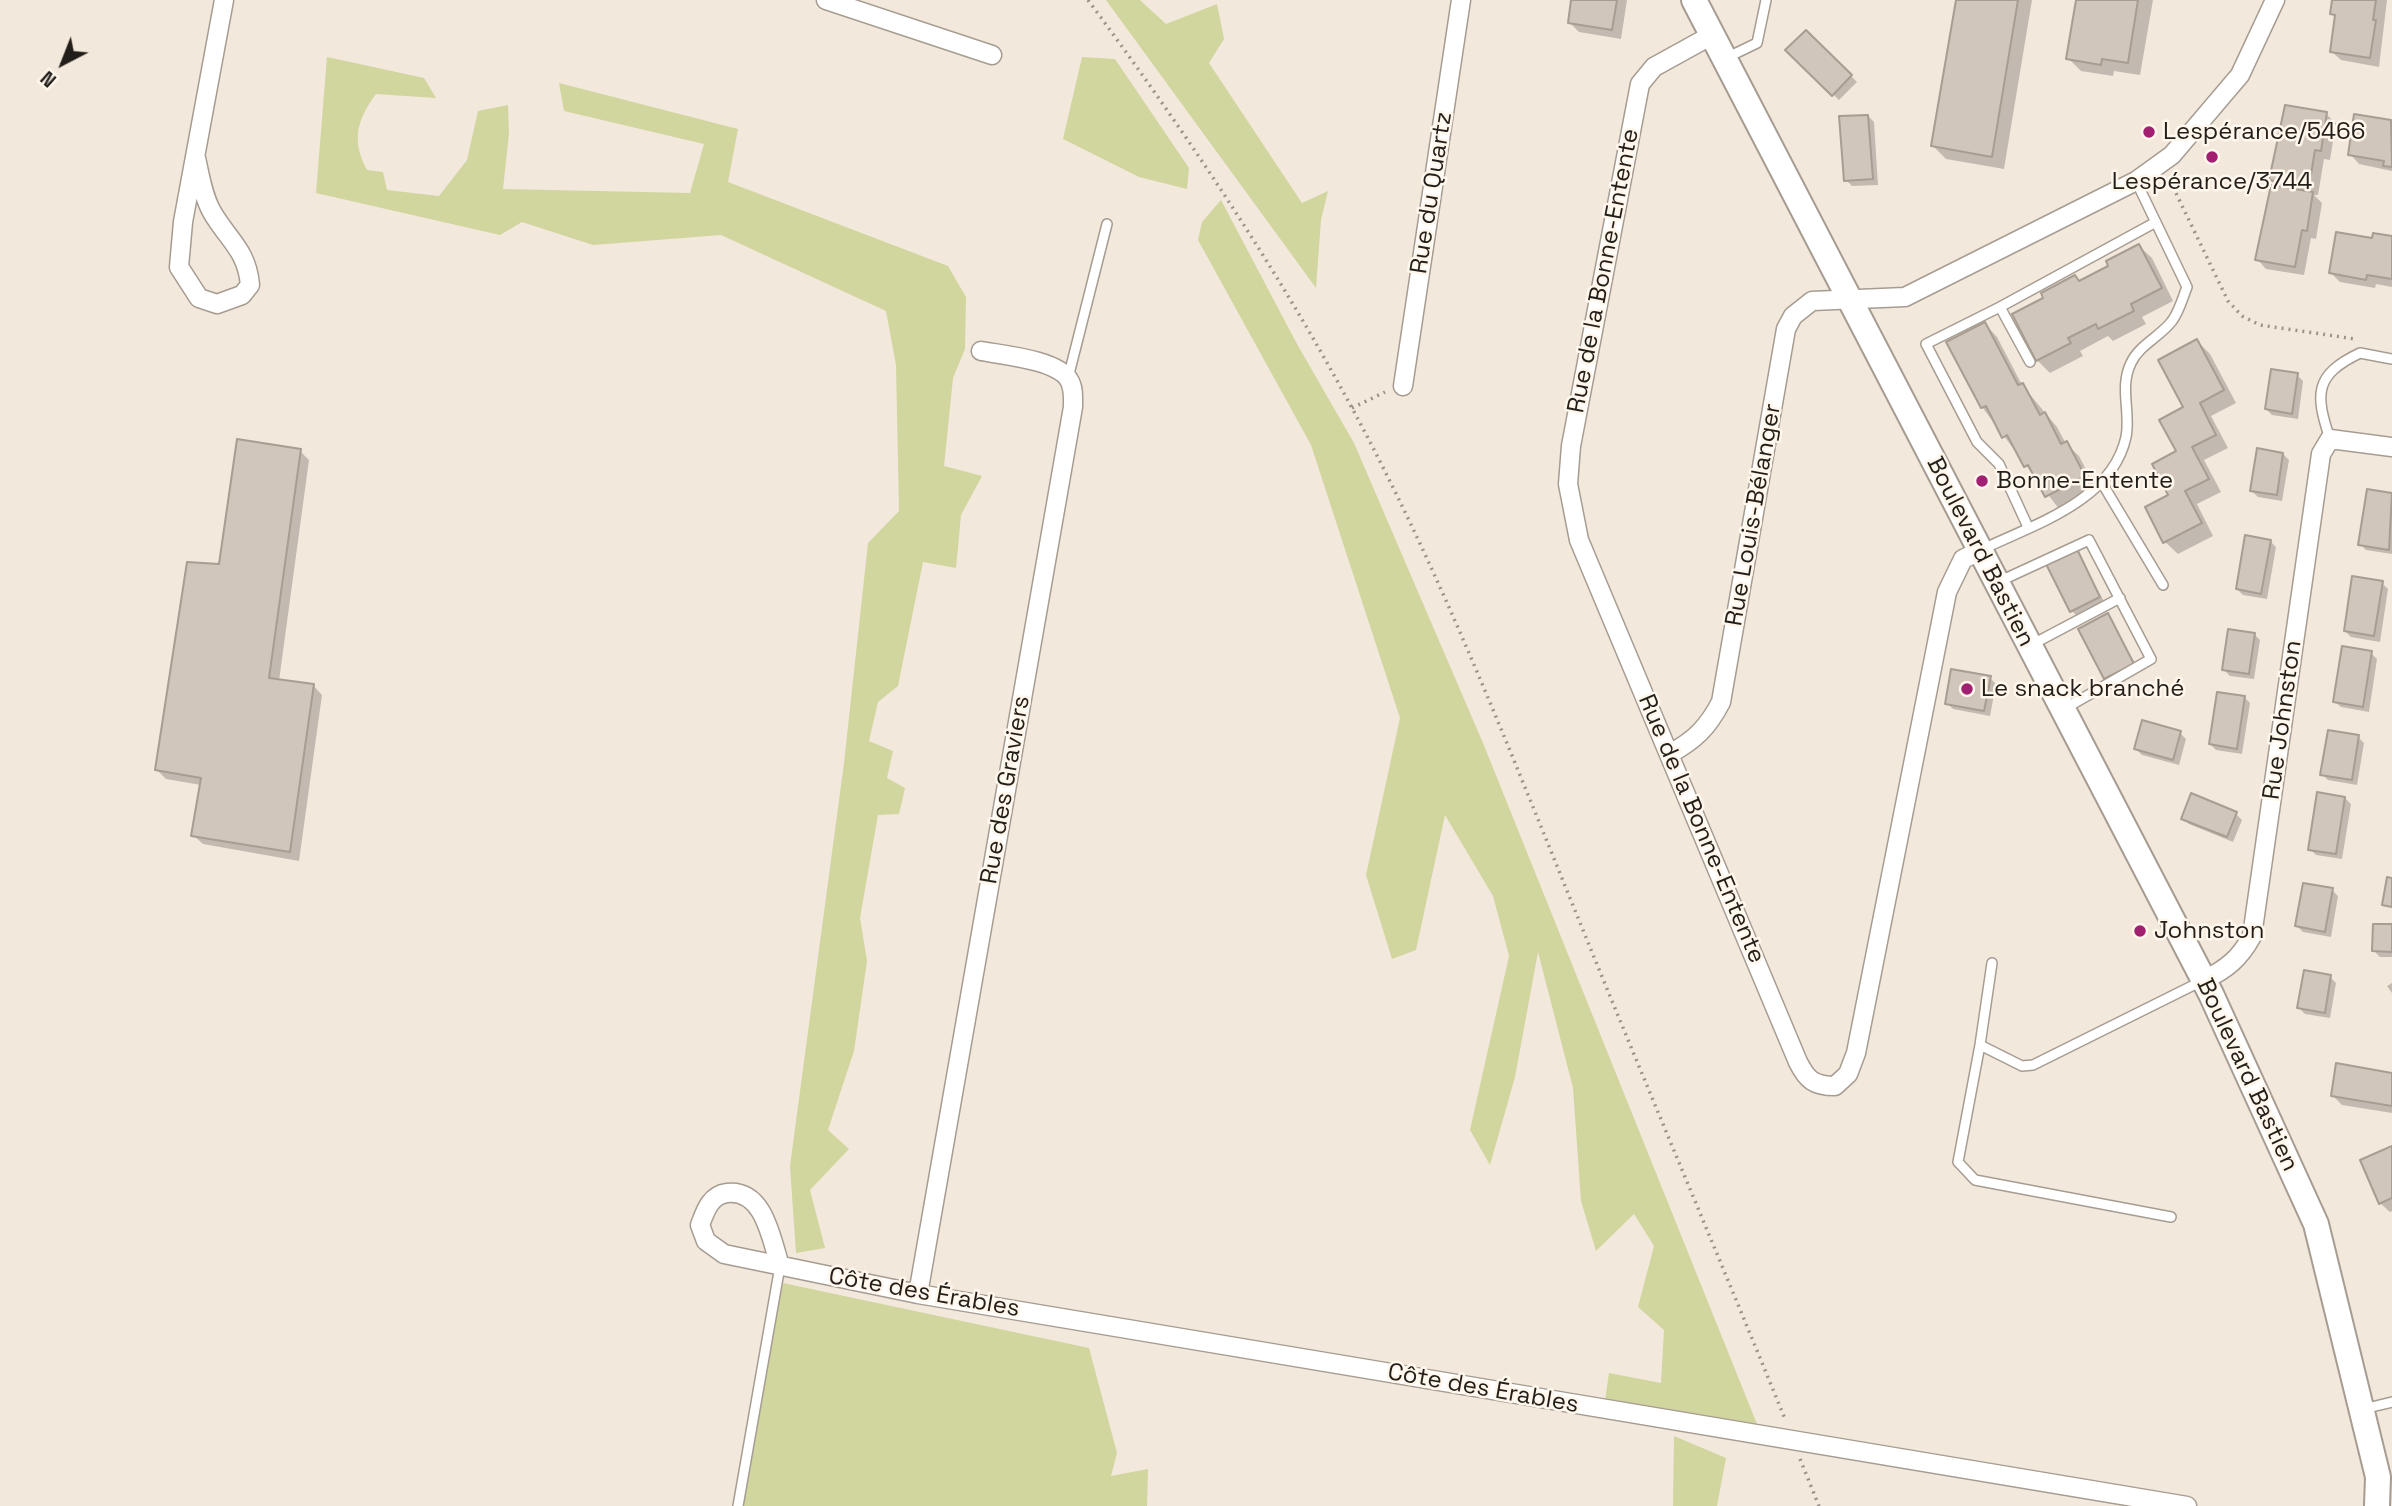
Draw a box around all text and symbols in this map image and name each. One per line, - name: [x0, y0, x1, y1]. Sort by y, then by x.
- north arrow: [28, 28, 98, 98]
- text: N: [36, 65, 62, 93]
- street label: Rue du Quartz: [1405, 110, 1459, 276]
- place label: Lespérance/5466: [2163, 118, 2365, 146]
- marker: Lespérance/5466: [2141, 124, 2157, 140]
- street label: Rue de la Bonne-Entente: [1562, 126, 1646, 416]
- marker: Lespérance/3744: [2204, 149, 2220, 165]
- place label: Lespérance/3744: [2112, 168, 2312, 196]
- street label: Rue Louis-Bélanger: [1720, 402, 1788, 628]
- street label: Boulevard Bastien: [1920, 452, 2040, 652]
- place label: Bonne-Entente: [1996, 467, 2173, 495]
- marker: Bonne-Entente: [1974, 473, 1990, 489]
- street label: Rue Johnston: [2258, 638, 2308, 802]
- place label: Le snack branché: [1981, 675, 2185, 703]
- marker: Le snack branché: [1959, 681, 1975, 697]
- street label: Rue de la Bonne-Entente: [1631, 690, 1771, 968]
- street label: Rue des Graviers: [975, 694, 1037, 886]
- place label: Johnston: [2154, 917, 2264, 945]
- marker: Johnston: [2132, 923, 2148, 939]
- street label: Boulevard Bastien: [2190, 974, 2304, 1176]
- street label: Côte des Érables: [826, 1262, 1022, 1324]
- street label: Côte des Érables: [1385, 1358, 1581, 1420]

